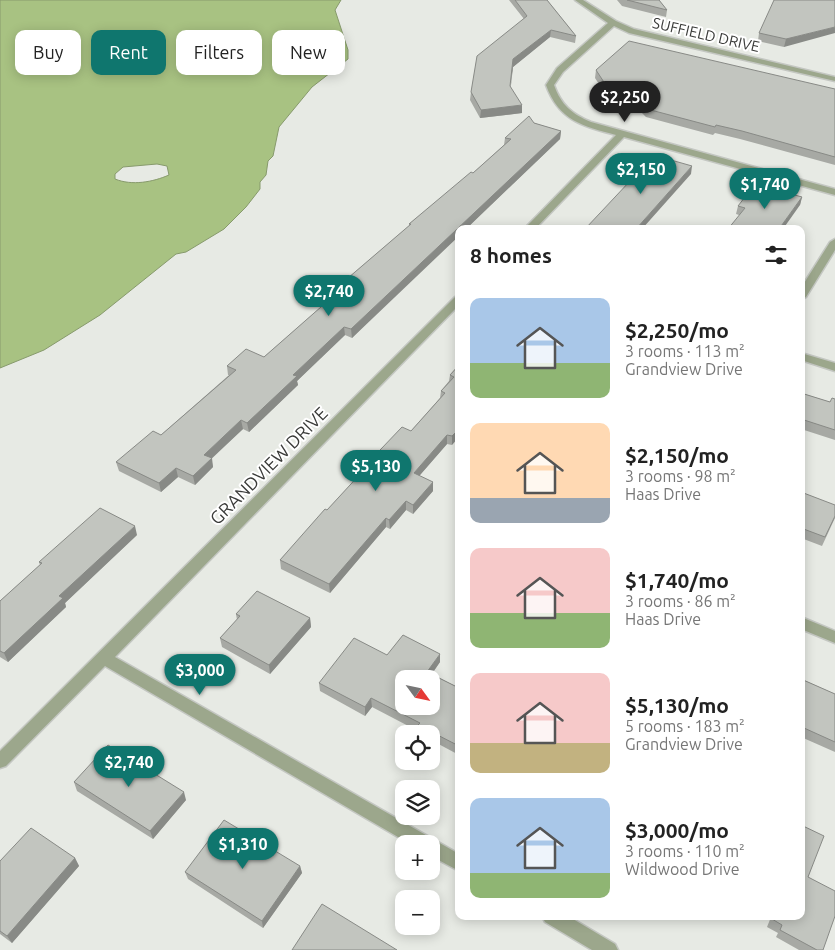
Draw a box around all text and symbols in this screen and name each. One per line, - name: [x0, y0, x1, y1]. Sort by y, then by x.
- street label: SUFFIELD DRIVE: [651, 14, 761, 55]
- chip: Buy: [15, 30, 81, 75]
- chip: Rent: [91, 30, 166, 75]
- chip: Filters: [176, 30, 262, 75]
- chip: New: [272, 30, 345, 75]
- pin: $2,250: [584, 80, 666, 123]
- text: $2,250: [600, 88, 650, 106]
- pin: $2,150: [600, 152, 682, 195]
- text: $2,150: [616, 160, 666, 178]
- pin: $1,740: [724, 168, 806, 210]
- text: $1,740: [740, 175, 790, 193]
- icon: filters: [762, 241, 790, 269]
- text: 8 homes: [470, 243, 552, 267]
- pin: $2,740: [288, 274, 370, 317]
- text: $2,740: [304, 282, 354, 300]
- icon: home: [510, 318, 570, 378]
- text: $2,250/mo: [625, 318, 729, 342]
- text: 3 rooms · 113 m²: [625, 342, 745, 360]
- text: Grandview Drive: [625, 360, 743, 378]
- street label: GRANDVIEW DRIVE: [205, 402, 331, 528]
- icon: home: [510, 443, 570, 503]
- text: $2,150/mo: [625, 443, 729, 467]
- pin: $5,130: [335, 450, 417, 492]
- text: $5,130: [351, 457, 401, 475]
- text: 3 rooms · 98 m²: [625, 467, 736, 485]
- text: Haas Drive: [625, 485, 701, 503]
- icon: home: [510, 568, 570, 628]
- text: $1,740/mo: [625, 568, 729, 592]
- text: 3 rooms · 86 m²: [625, 592, 736, 610]
- text: Haas Drive: [625, 610, 701, 628]
- pin: $3,000: [159, 654, 241, 696]
- text: $3,000: [175, 661, 225, 679]
- north arrow: [395, 670, 440, 715]
- map controls: [395, 670, 440, 935]
- icon: home: [510, 693, 570, 753]
- text: $5,130/mo: [625, 693, 729, 717]
- text: 5 rooms · 183 m²: [625, 717, 745, 735]
- button: locate: [395, 725, 440, 770]
- text: Grandview Drive: [625, 735, 743, 753]
- pin: $2,740: [88, 746, 170, 788]
- text: $2,740: [104, 753, 154, 771]
- button: layers: [395, 780, 440, 825]
- icon: home: [510, 818, 570, 878]
- text: $3,000/mo: [625, 818, 729, 842]
- pin: $1,310: [202, 828, 284, 870]
- text: $1,310: [218, 835, 268, 853]
- button: +: [395, 835, 440, 880]
- text: 3 rooms · 110 m²: [625, 842, 745, 860]
- text: Wildwood Drive: [625, 860, 740, 878]
- button: −: [395, 890, 440, 935]

